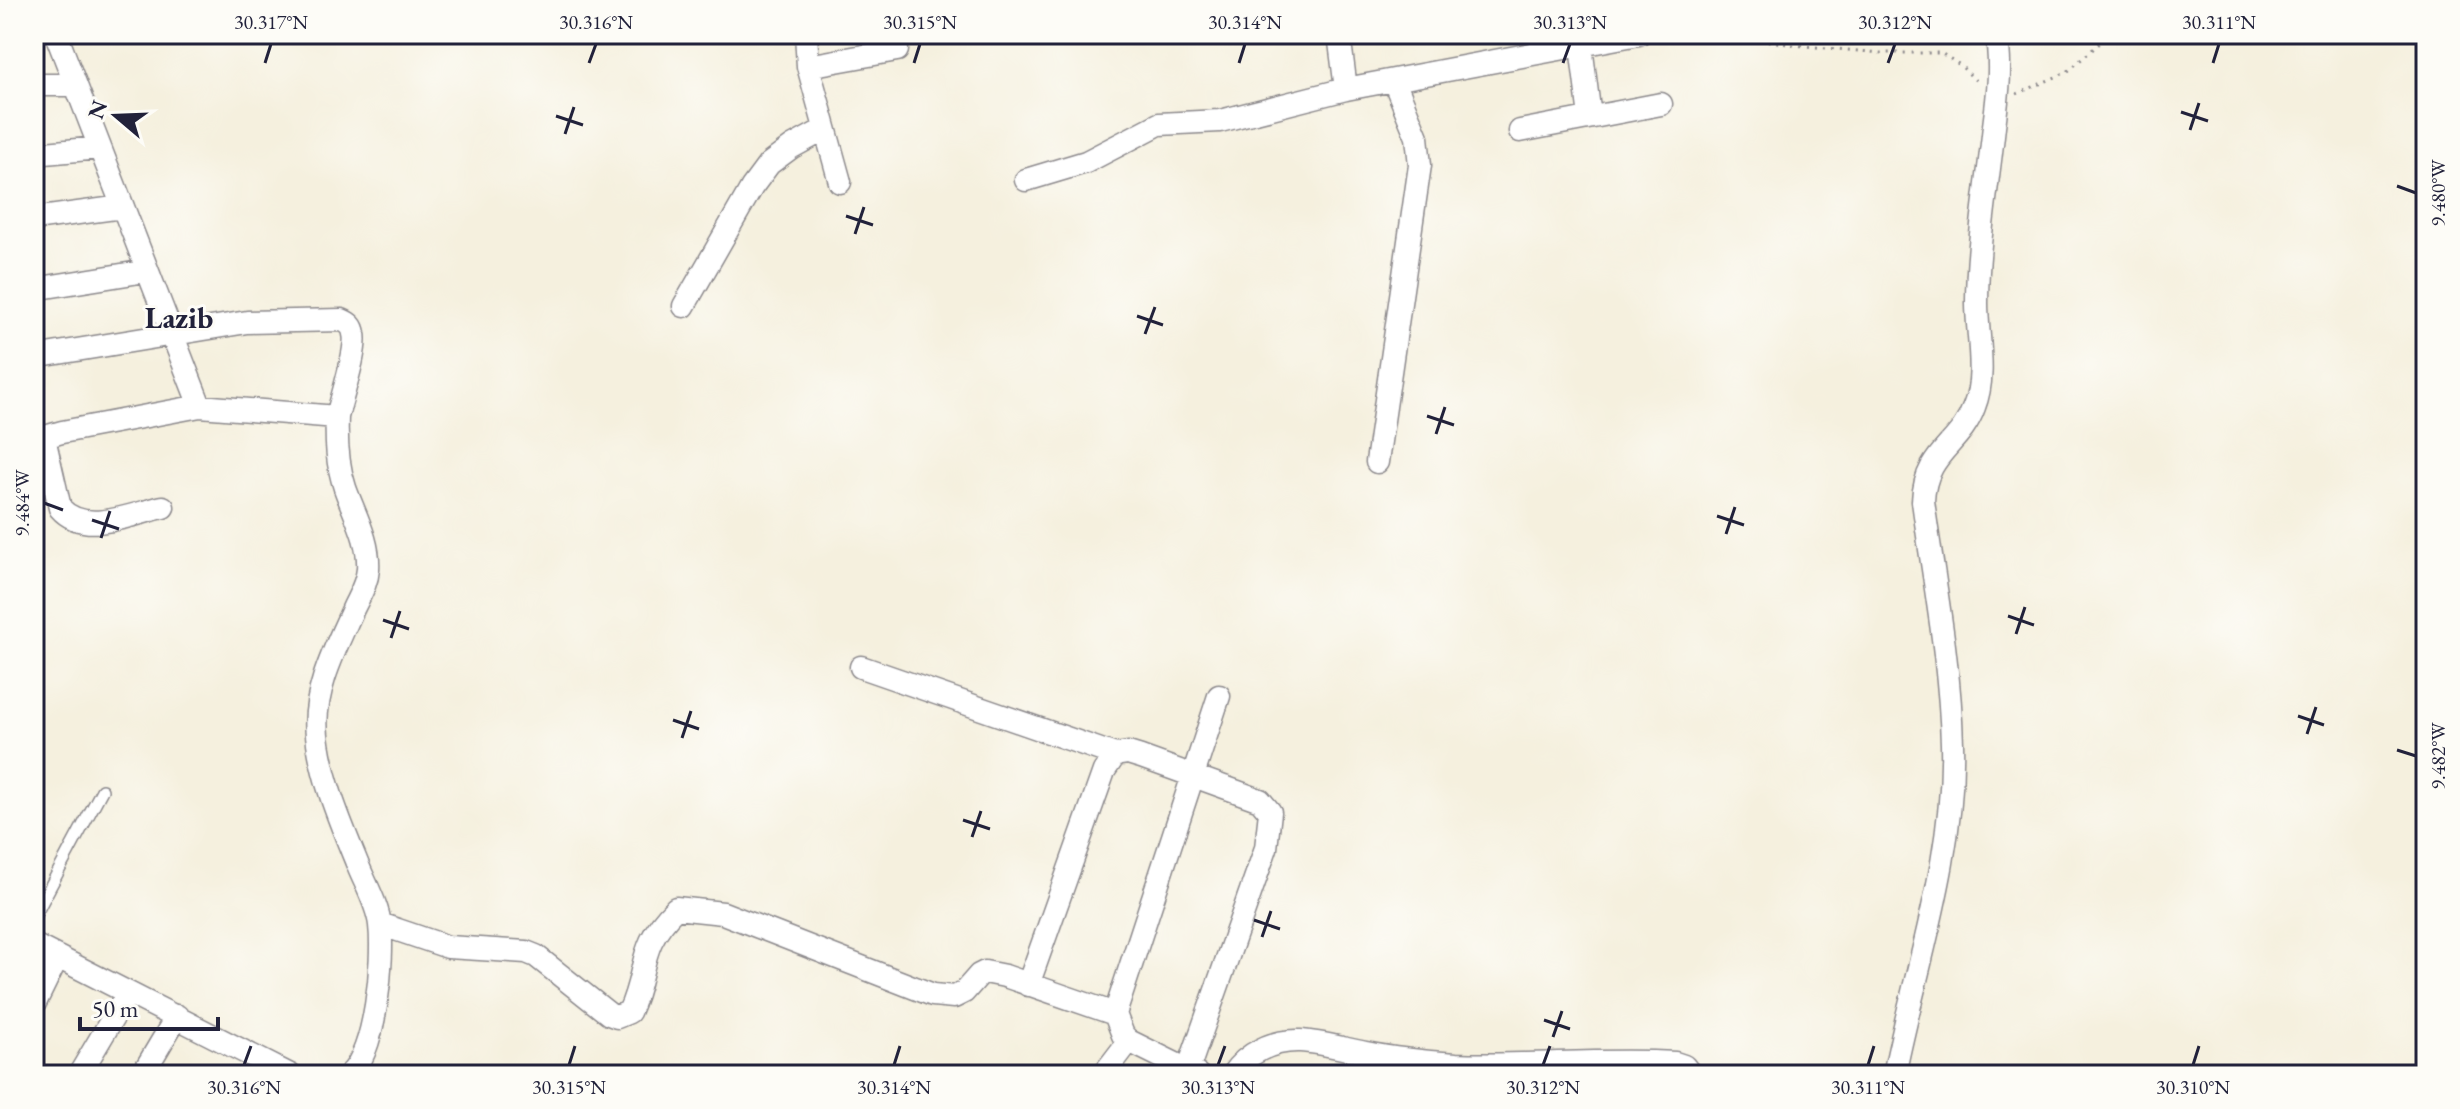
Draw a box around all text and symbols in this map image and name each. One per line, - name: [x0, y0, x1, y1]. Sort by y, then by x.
- text: 30.317°N: [234, 9, 308, 35]
- text: 30.316°N: [559, 9, 633, 35]
- text: 30.315°N: [883, 9, 957, 35]
- text: 30.314°N: [1208, 9, 1282, 35]
- text: 30.313°N: [1533, 9, 1607, 35]
- text: 30.312°N: [1858, 9, 1932, 35]
- text: 30.311°N: [2182, 9, 2256, 35]
- north arrow: [76, 76, 156, 156]
- text: N: [81, 96, 114, 123]
- text: 9.480°W: [2425, 159, 2451, 227]
- district label: Lazib: [145, 298, 213, 337]
- text: 9.484°W: [9, 469, 35, 537]
- text: 9.482°W: [2425, 722, 2451, 790]
- scale bar: [80, 981, 218, 1031]
- text: 50 m: [92, 993, 139, 1024]
- text: 30.316°N: [207, 1074, 281, 1100]
- text: 30.315°N: [532, 1074, 606, 1100]
- text: 30.314°N: [857, 1074, 931, 1100]
- text: 30.313°N: [1181, 1074, 1255, 1100]
- text: 30.312°N: [1506, 1074, 1580, 1100]
- text: 30.311°N: [1831, 1074, 1905, 1100]
- text: 30.310°N: [2156, 1074, 2230, 1100]

